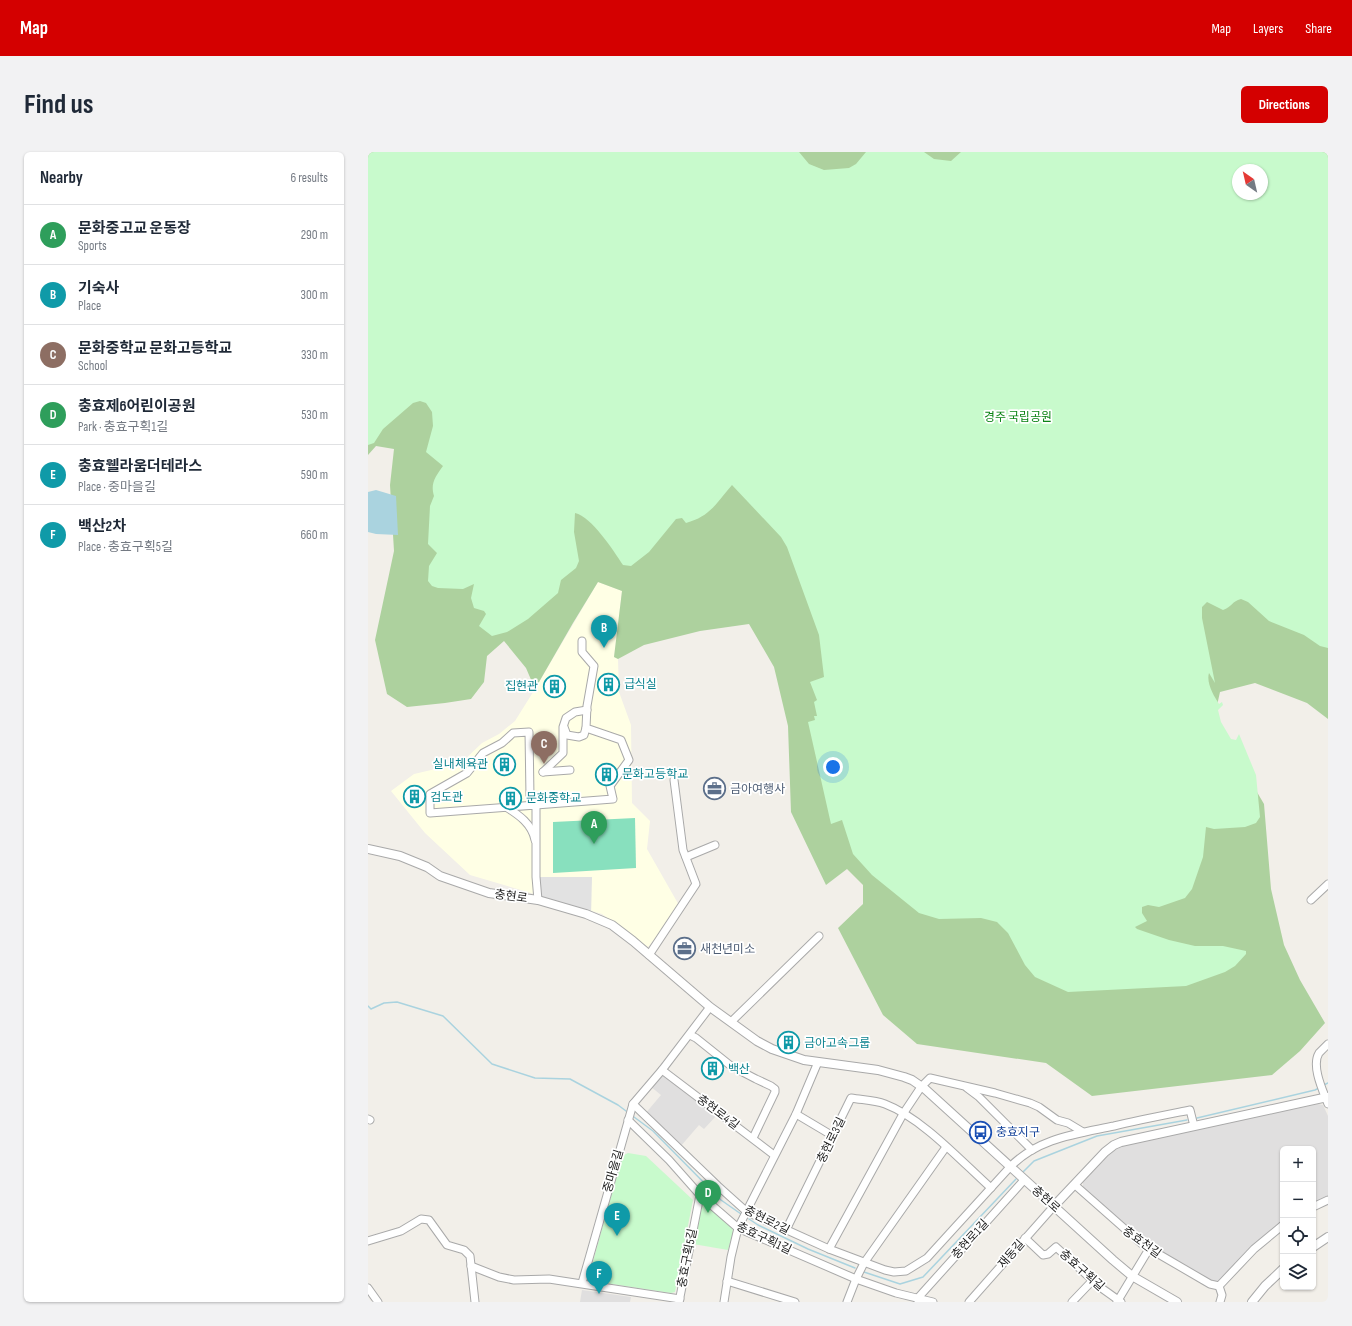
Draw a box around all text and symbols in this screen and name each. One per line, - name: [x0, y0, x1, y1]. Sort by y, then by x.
- text: Map: [20, 17, 48, 40]
- text: Map: [1211, 20, 1231, 37]
- text: Layers: [1253, 20, 1283, 37]
- text: Share: [1305, 20, 1332, 37]
- button: Directions: [1241, 86, 1328, 123]
- text: Find us: [24, 88, 93, 121]
- north arrow: [1232, 164, 1268, 200]
- text: Nearby: [40, 168, 83, 188]
- text: 6 results: [290, 170, 328, 186]
- text: 문화중고교 운동장: [78, 219, 191, 238]
- text: A: [50, 227, 56, 243]
- text: 290 m: [301, 227, 328, 243]
- text: Sports: [78, 238, 107, 254]
- text: 기숙사: [78, 279, 119, 298]
- text: B: [50, 287, 56, 303]
- text: 300 m: [301, 287, 328, 303]
- text: Place: [78, 298, 101, 314]
- text: 문화중학교 문화고등학교: [78, 339, 232, 358]
- text: C: [50, 347, 56, 363]
- text: 330 m: [301, 347, 328, 363]
- text: School: [78, 358, 108, 374]
- text: 충효제6어린이공원: [78, 397, 195, 416]
- text: D: [50, 407, 56, 423]
- text: 530 m: [301, 407, 328, 423]
- park label: 경주 국립공원: [984, 410, 1052, 425]
- text: Park · 충효구획1길: [78, 419, 168, 435]
- text: 충효웰라움더테라스: [78, 457, 202, 476]
- text: E: [50, 467, 56, 483]
- text: 590 m: [301, 467, 328, 483]
- text: Place · 중마을길: [78, 479, 156, 495]
- text: 백산2차: [78, 517, 126, 536]
- text: F: [50, 527, 56, 543]
- text: 660 m: [300, 527, 328, 543]
- text: Place · 충효구획5길: [78, 539, 173, 555]
- pin: B: [591, 615, 617, 648]
- building icon: 급식실: [595, 671, 621, 697]
- building icon: 집현관: [541, 673, 567, 699]
- place label: 급식실: [624, 677, 657, 692]
- place label: 집현관: [505, 679, 538, 694]
- pin: C: [531, 731, 557, 764]
- building icon: 실내체육관: [491, 751, 517, 777]
- place label: 실내체육관: [433, 757, 488, 772]
- your location: [823, 757, 843, 777]
- building icon: 문화고등학교: [593, 761, 619, 787]
- place label: 문화고등학교: [622, 767, 688, 782]
- office icon: 금아여행사: [702, 776, 728, 802]
- place label: 금아여행사: [730, 782, 785, 797]
- building icon: 검도관: [401, 784, 427, 810]
- building icon: 문화중학교: [498, 785, 524, 811]
- place label: 검도관: [430, 790, 463, 805]
- place label: 문화중학교: [526, 791, 581, 806]
- pin: A: [581, 811, 607, 844]
- street label: 충현로: [493, 887, 528, 906]
- office icon: 새천년미소: [671, 936, 697, 962]
- place label: 새천년미소: [700, 942, 755, 957]
- building icon: 금아고속그룹: [775, 1030, 801, 1056]
- place label: 금아고속그룹: [804, 1036, 870, 1051]
- building icon: 백산: [699, 1056, 725, 1082]
- place label: 백산: [728, 1062, 750, 1077]
- street label: 충현로4길: [694, 1092, 742, 1133]
- street label: 충현로3길: [814, 1115, 849, 1166]
- bus stop icon: 충효지구: [967, 1119, 993, 1145]
- place label: 충효지구: [996, 1125, 1040, 1140]
- map controls: [1280, 1146, 1316, 1290]
- button: +: [1280, 1146, 1316, 1182]
- street label: 중마을길: [600, 1148, 627, 1194]
- pin: D: [695, 1180, 721, 1213]
- button: −: [1280, 1182, 1316, 1218]
- street label: 충현로: [1028, 1183, 1063, 1216]
- pin: E: [604, 1203, 630, 1236]
- street label: 충현로2길: [741, 1203, 792, 1238]
- street label: 충현로1길: [949, 1216, 992, 1262]
- button: locate: [1280, 1218, 1316, 1254]
- street label: 충효구획1길: [734, 1219, 794, 1258]
- street label: 충효천길: [1119, 1223, 1164, 1261]
- street label: 충효구획5길: [674, 1227, 701, 1289]
- street label: 재동길: [995, 1237, 1028, 1272]
- street label: 충효구획길: [1056, 1246, 1107, 1294]
- button: layers: [1280, 1254, 1316, 1290]
- pin: F: [586, 1261, 612, 1294]

